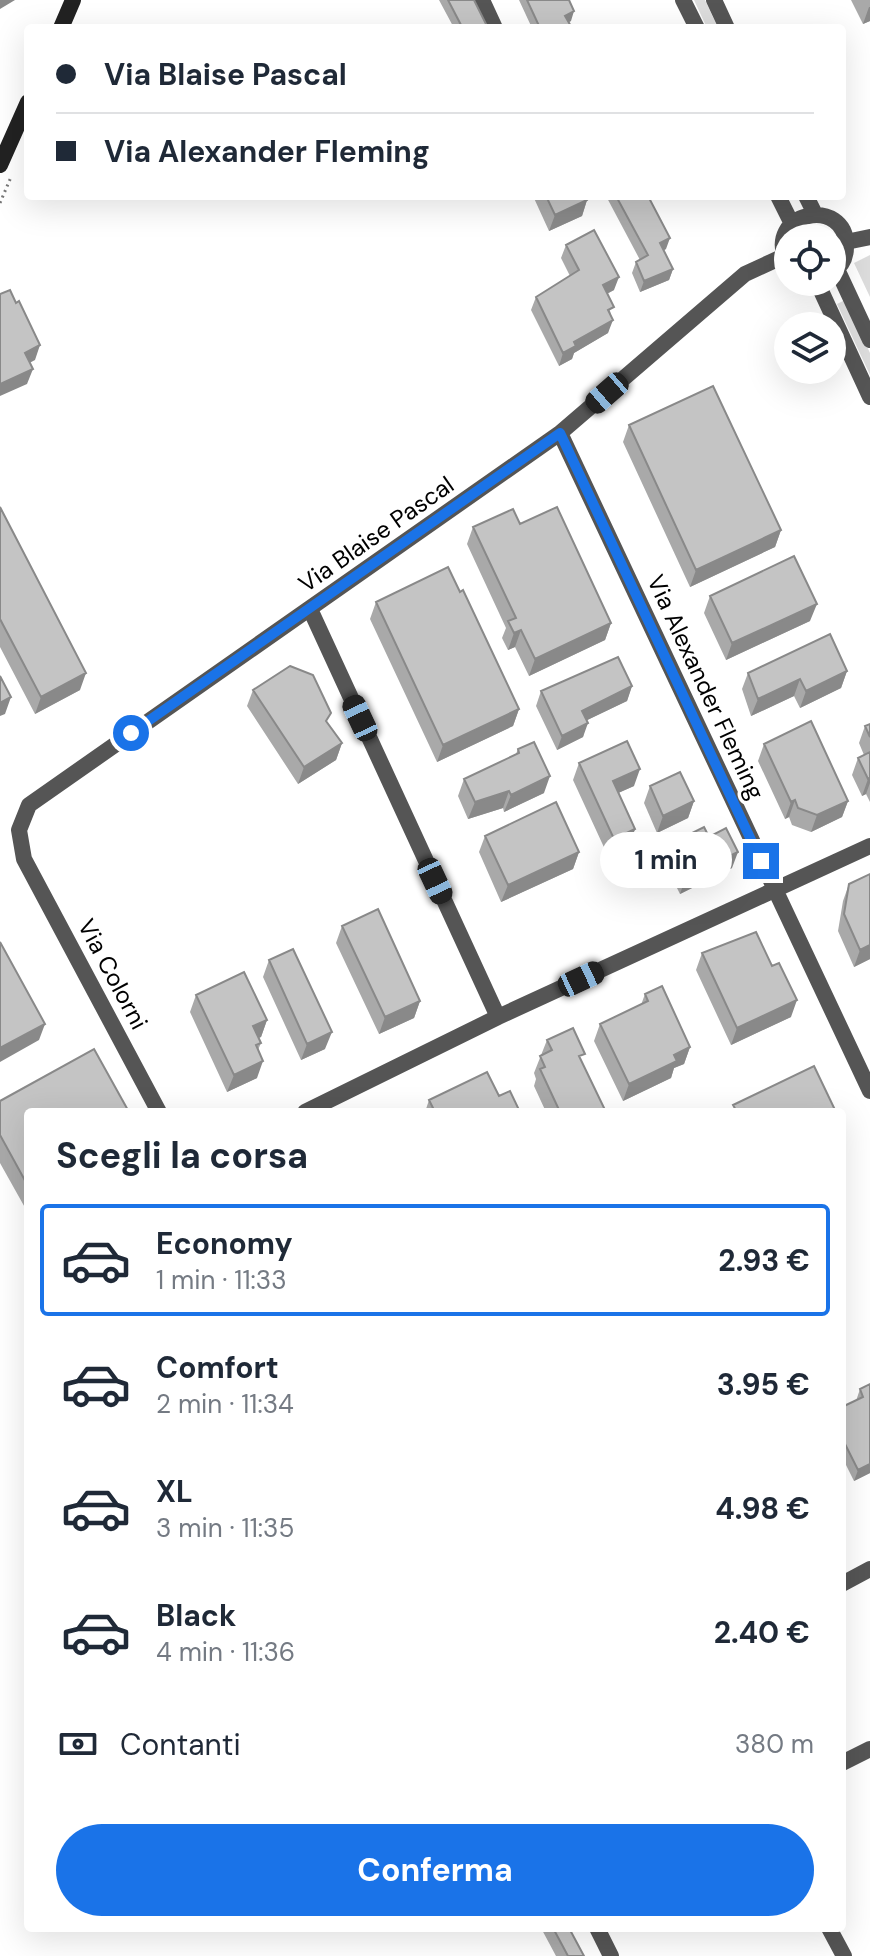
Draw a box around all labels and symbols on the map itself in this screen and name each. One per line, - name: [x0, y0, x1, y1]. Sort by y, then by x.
- car: [581, 368, 633, 418]
- street label: Via Blaise Pascal: [292, 469, 460, 599]
- street label: Via Alexander Fleming: [640, 570, 772, 804]
- car: [339, 691, 381, 745]
- route start: [113, 715, 149, 751]
- callout: 1 min: [601, 833, 733, 889]
- route end: [743, 843, 779, 879]
- car: [414, 854, 456, 908]
- street label: Via Colorni: [71, 913, 155, 1035]
- car: [554, 958, 608, 1000]

